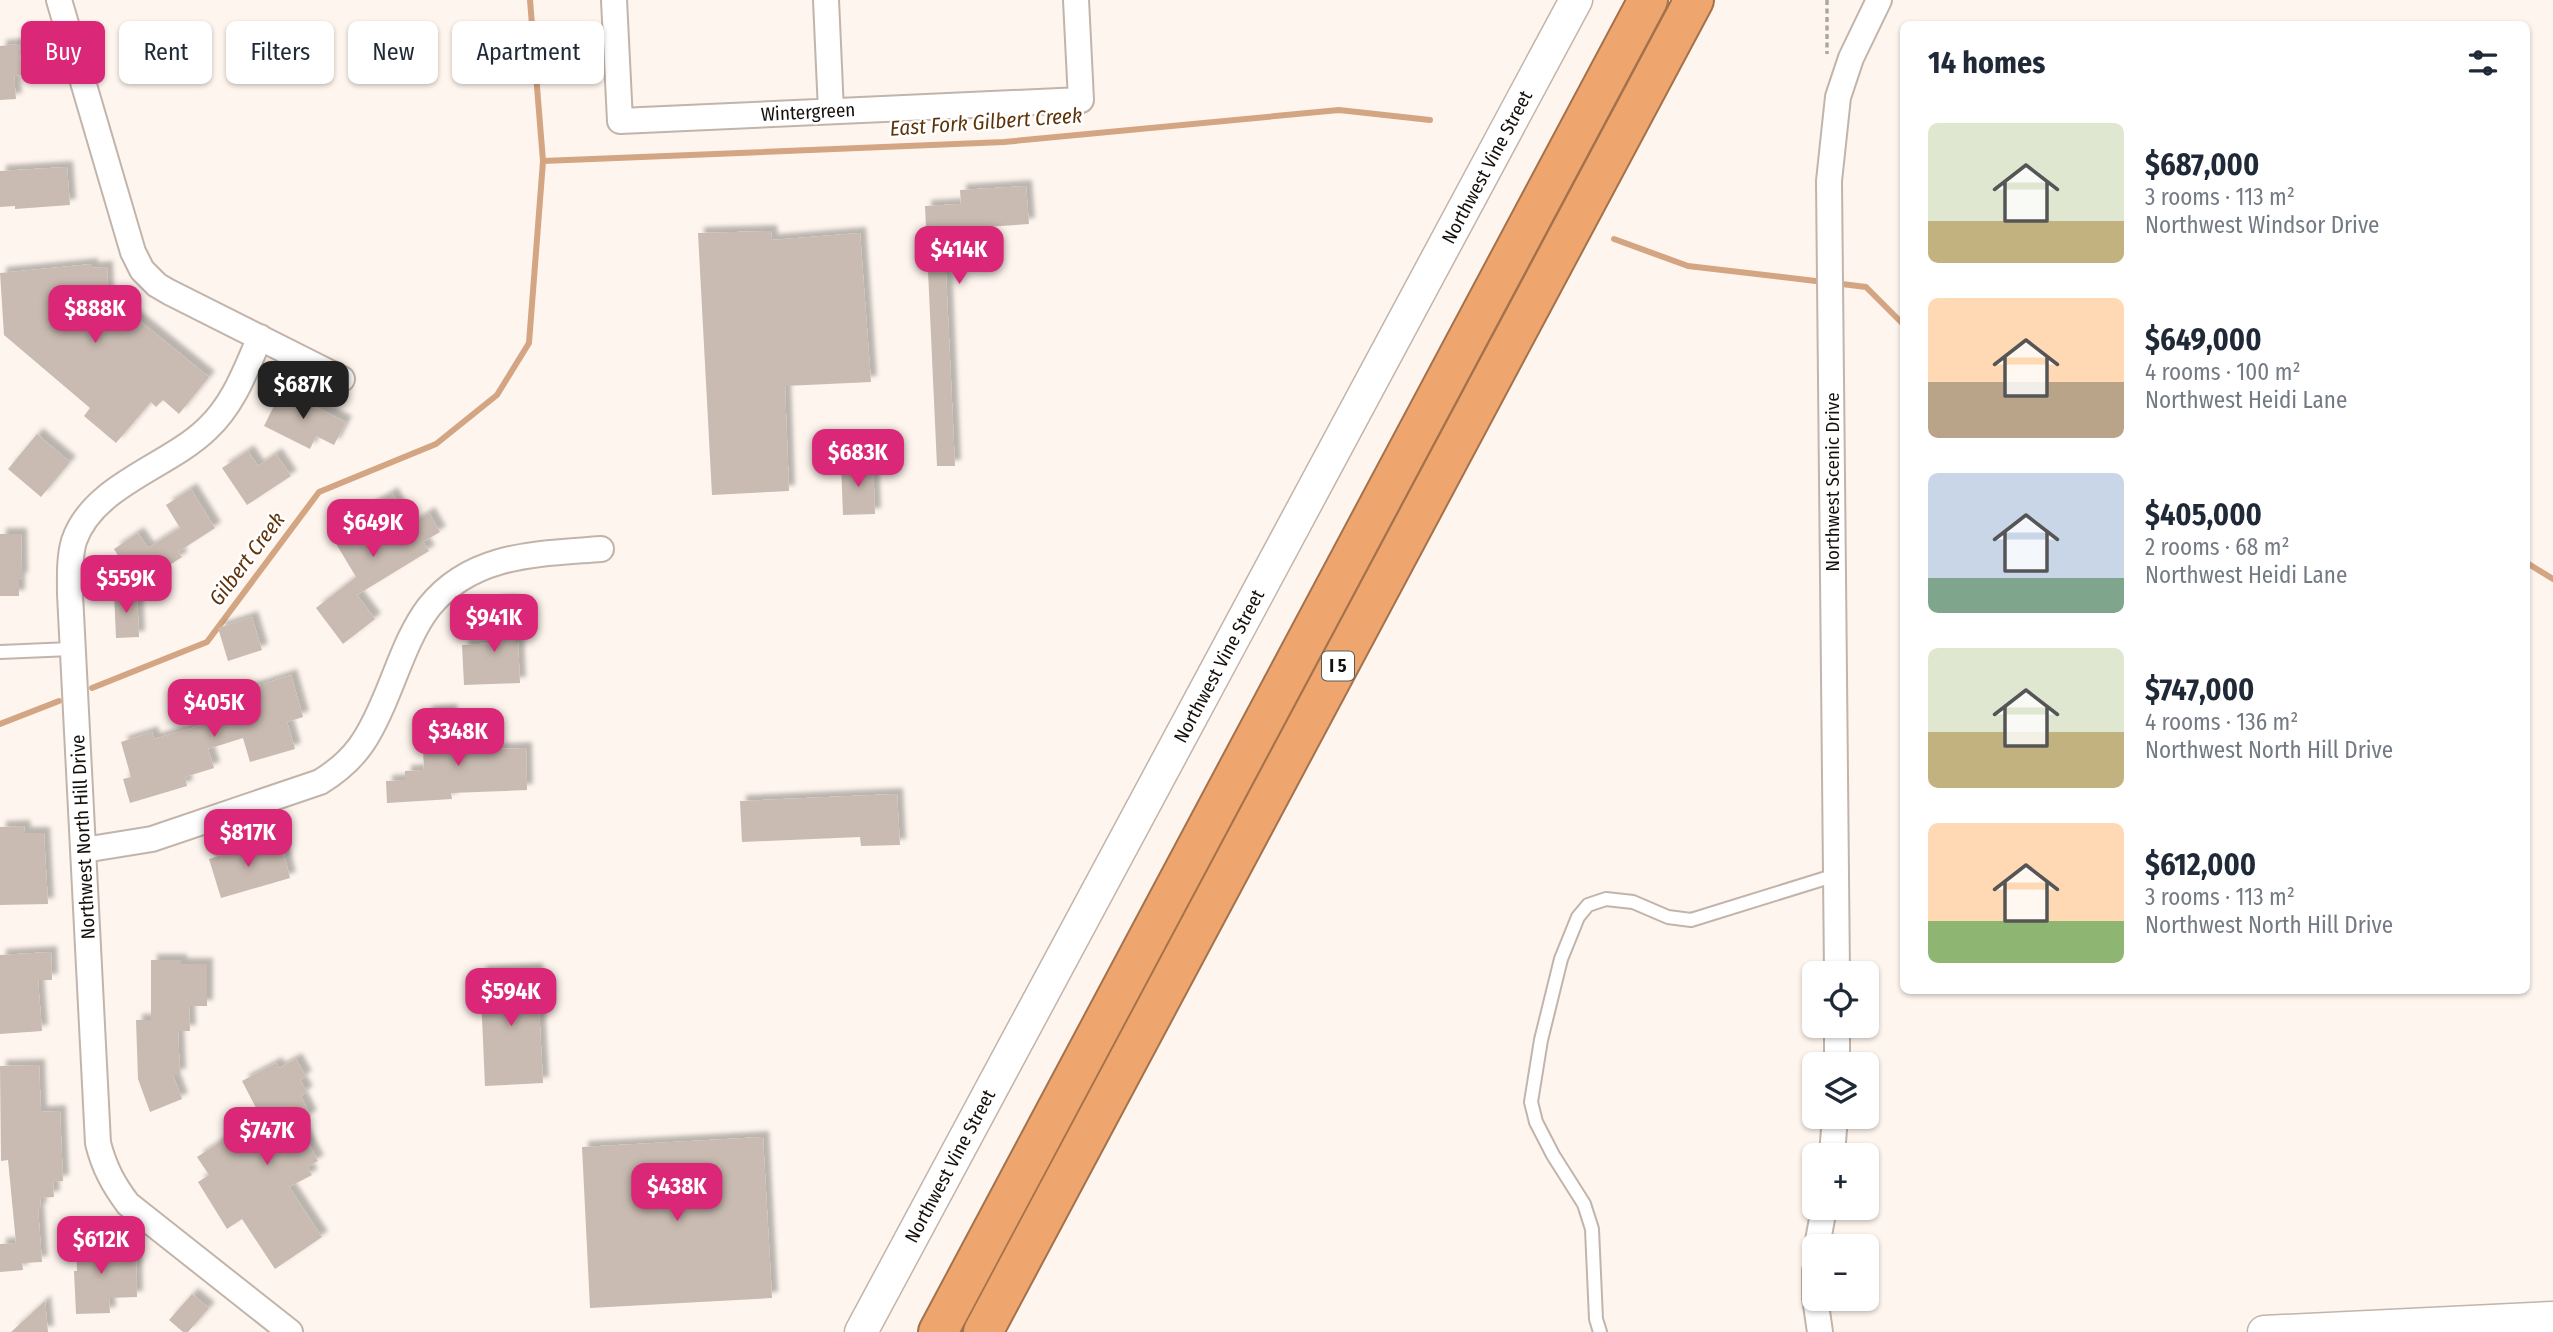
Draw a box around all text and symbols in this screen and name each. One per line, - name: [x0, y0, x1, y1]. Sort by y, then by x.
- chip: Buy: [21, 21, 105, 84]
- chip: Rent: [119, 21, 212, 84]
- chip: Filters: [226, 21, 334, 84]
- chip: New: [348, 21, 438, 84]
- chip: Apartment: [452, 21, 604, 84]
- icon: filters: [2464, 44, 2502, 82]
- text: 14 homes: [1928, 45, 2045, 81]
- street label: Northwest Vine Street: [1437, 86, 1537, 247]
- street label: Wintergreen: [760, 98, 856, 126]
- water label: East Fork Gilbert Creek: [889, 102, 1083, 142]
- text: $687,000: [2145, 147, 2259, 183]
- icon: home: [1984, 151, 2068, 235]
- text: 3 rooms · 113 m²: [2145, 183, 2295, 211]
- text: Northwest Windsor Drive: [2145, 211, 2379, 239]
- pin: $414K: [910, 226, 1008, 286]
- text: $414K: [931, 235, 987, 263]
- pin: $888K: [46, 286, 144, 345]
- text: $888K: [64, 294, 126, 322]
- text: $649,000: [2145, 322, 2262, 358]
- icon: home: [1984, 326, 2068, 410]
- text: 4 rooms · 100 m²: [2145, 358, 2301, 386]
- pin: $687K: [254, 362, 352, 421]
- text: $687K: [274, 370, 332, 398]
- text: Northwest Heidi Lane: [2145, 386, 2347, 414]
- street label: Northwest Scenic Drive: [1821, 392, 1844, 572]
- pin: $683K: [809, 430, 907, 489]
- text: $683K: [828, 438, 888, 466]
- text: $405,000: [2145, 497, 2262, 533]
- pin: $649K: [324, 500, 422, 559]
- icon: home: [1984, 501, 2068, 585]
- water label: Gilbert Creek: [204, 507, 290, 611]
- text: $649K: [343, 508, 403, 536]
- text: 2 rooms · 68 m²: [2145, 533, 2290, 561]
- pin: $559K: [77, 556, 175, 615]
- text: Northwest Heidi Lane: [2145, 561, 2347, 589]
- text: $559K: [97, 564, 155, 592]
- street label: Northwest Vine Street: [1169, 585, 1269, 746]
- pin: $941K: [445, 594, 543, 654]
- text: $941K: [466, 603, 522, 631]
- road number: I 5: [1322, 652, 1354, 680]
- text: $747,000: [2145, 672, 2254, 708]
- icon: home: [1984, 676, 2068, 760]
- pin: $405K: [165, 680, 263, 739]
- text: $405K: [184, 688, 244, 716]
- pin: $348K: [409, 708, 507, 768]
- text: 4 rooms · 136 m²: [2145, 708, 2298, 736]
- text: $348K: [428, 717, 488, 745]
- street label: Northwest North Hill Drive: [66, 734, 100, 940]
- text: Northwest North Hill Drive: [2145, 736, 2393, 764]
- pin: $817K: [199, 810, 297, 869]
- text: $817K: [220, 818, 276, 846]
- text: $612,000: [2145, 847, 2256, 883]
- icon: home: [1984, 851, 2068, 935]
- text: 3 rooms · 113 m²: [2145, 883, 2295, 911]
- text: Northwest North Hill Drive: [2145, 911, 2393, 939]
- map controls: [1802, 961, 1879, 1311]
- button: locate: [1802, 961, 1879, 1038]
- pin: $594K: [462, 968, 560, 1028]
- text: $594K: [481, 977, 541, 1005]
- button: layers: [1802, 1052, 1879, 1129]
- street label: Northwest Vine Street: [900, 1085, 1000, 1246]
- pin: $747K: [218, 1108, 316, 1167]
- text: $747K: [240, 1116, 294, 1144]
- button: +: [1802, 1143, 1879, 1220]
- pin: $438K: [628, 1164, 726, 1223]
- text: $438K: [647, 1172, 707, 1200]
- pin: $612K: [52, 1216, 150, 1276]
- text: $612K: [73, 1225, 129, 1253]
- button: −: [1802, 1234, 1879, 1311]

